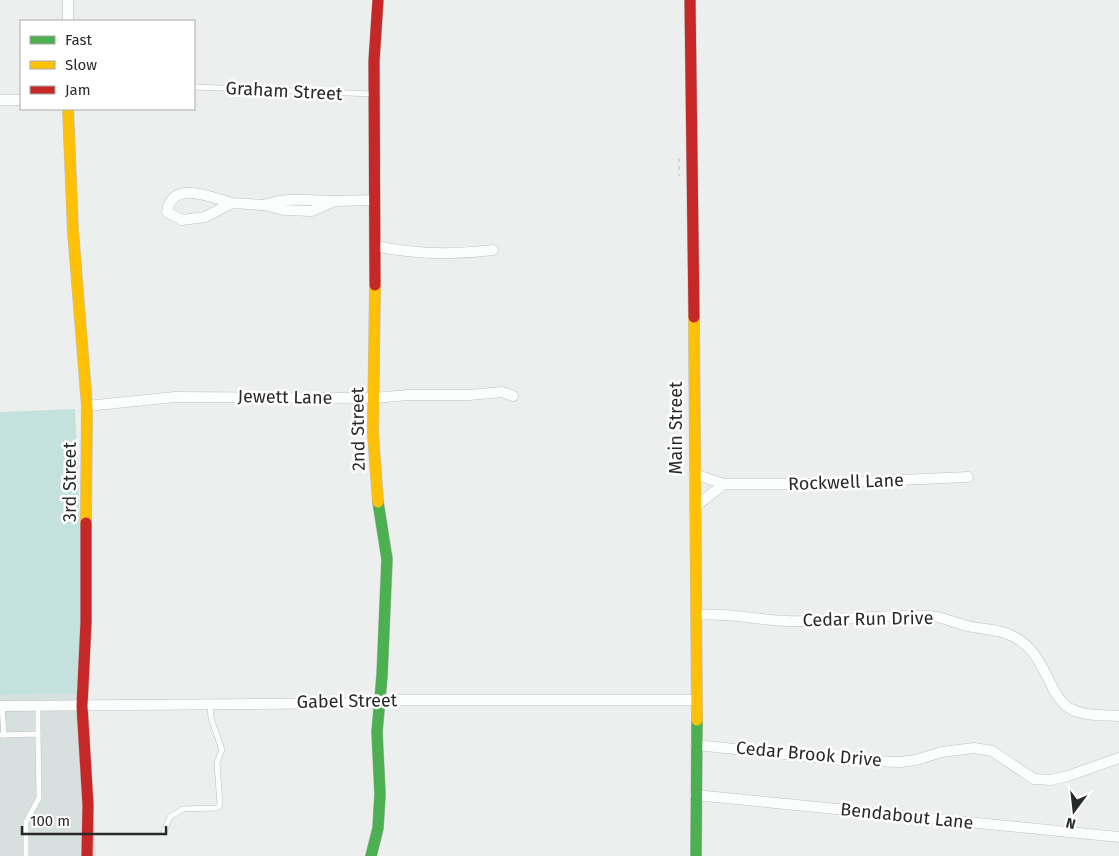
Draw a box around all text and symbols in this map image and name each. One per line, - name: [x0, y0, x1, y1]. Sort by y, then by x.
- legend: [20, 20, 195, 110]
- text: Fast: [65, 31, 92, 49]
- text: Slow: [65, 56, 97, 74]
- street label: Graham Street: [225, 77, 343, 105]
- text: Jam: [65, 81, 91, 99]
- street label: Main Street: [665, 381, 687, 475]
- street label: Jewett Lane: [237, 385, 333, 409]
- street label: 2nd Street: [346, 386, 370, 471]
- street label: 3rd Street: [59, 442, 81, 522]
- street label: Rockwell Lane: [788, 469, 904, 495]
- street label: Cedar Run Drive: [802, 607, 934, 631]
- street label: Gabel Street: [297, 689, 398, 713]
- street label: Cedar Brook Drive: [735, 737, 883, 771]
- north arrow: [1049, 786, 1099, 836]
- street label: Bendabout Lane: [839, 798, 975, 834]
- scale bar: [22, 804, 166, 836]
- text: 100 m: [30, 812, 70, 830]
- text: N: [1064, 814, 1077, 832]

